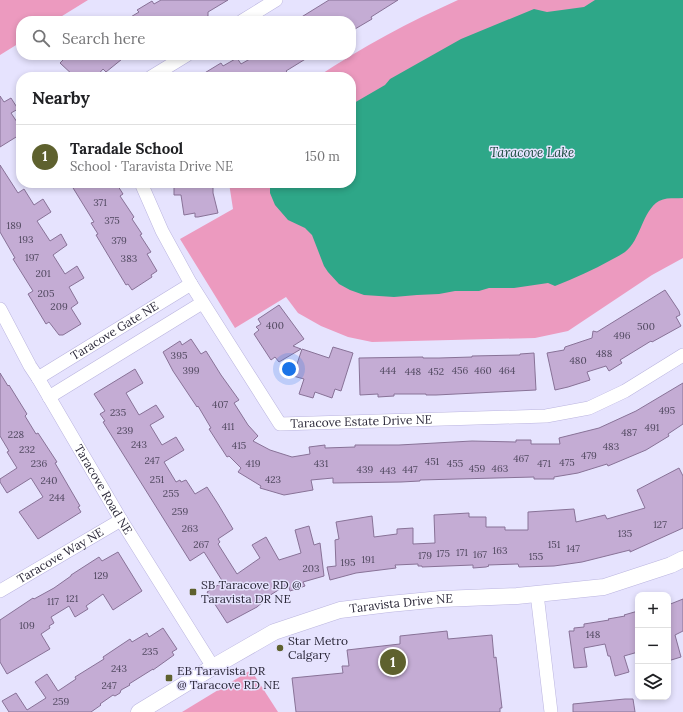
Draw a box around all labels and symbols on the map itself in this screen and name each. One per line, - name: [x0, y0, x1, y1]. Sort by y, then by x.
- water label: Taracove Lake: [490, 144, 574, 161]
- house number: 371: [93, 196, 107, 209]
- house number: 375: [104, 214, 120, 227]
- house number: 189: [7, 219, 22, 232]
- house number: 193: [19, 233, 34, 246]
- house number: 379: [111, 234, 127, 247]
- house number: 197: [25, 251, 39, 264]
- house number: 383: [121, 252, 138, 265]
- house number: 201: [35, 267, 51, 280]
- house number: 205: [37, 287, 55, 300]
- street label: Taracove Gate NE: [68, 298, 161, 363]
- house number: 209: [50, 300, 68, 313]
- house number: 400: [266, 319, 284, 332]
- house number: 500: [637, 320, 655, 333]
- house number: 496: [614, 329, 631, 342]
- house number: 488: [596, 347, 613, 360]
- house number: 395: [171, 349, 187, 362]
- house number: 480: [569, 354, 587, 367]
- your location: [279, 359, 299, 379]
- house number: 399: [182, 364, 200, 377]
- house number: 444: [380, 364, 397, 377]
- house number: 456: [452, 364, 469, 377]
- house number: 460: [474, 364, 492, 377]
- house number: 464: [499, 364, 516, 377]
- house number: 448: [405, 365, 422, 378]
- house number: 452: [428, 365, 444, 378]
- house number: 407: [212, 398, 228, 411]
- house number: 495: [659, 404, 675, 417]
- house number: 235: [110, 406, 126, 419]
- street label: Taracove Estate Drive NE: [290, 411, 432, 431]
- house number: 411: [222, 420, 235, 433]
- house number: 491: [645, 421, 660, 434]
- house number: 239: [117, 424, 134, 437]
- house number: 487: [621, 426, 637, 439]
- house number: 228: [8, 428, 25, 441]
- house number: 243: [131, 438, 147, 451]
- house number: 415: [232, 439, 246, 452]
- house number: 483: [603, 440, 620, 453]
- street label: Taracove Road NE: [72, 442, 136, 537]
- house number: 232: [19, 443, 35, 456]
- house number: 479: [581, 449, 597, 462]
- house number: 467: [513, 452, 529, 465]
- house number: 247: [144, 454, 160, 467]
- house number: 451: [425, 455, 440, 468]
- house number: 475: [559, 456, 575, 469]
- house number: 236: [31, 457, 48, 470]
- house number: 419: [246, 457, 261, 470]
- house number: 431: [314, 457, 329, 470]
- house number: 455: [447, 457, 463, 470]
- house number: 471: [537, 457, 551, 470]
- house number: 459: [469, 462, 486, 475]
- house number: 463: [492, 462, 509, 475]
- house number: 439: [357, 463, 374, 476]
- house number: 447: [402, 463, 418, 476]
- house number: 443: [380, 464, 397, 477]
- house number: 251: [150, 473, 165, 486]
- house number: 423: [265, 473, 282, 486]
- house number: 240: [41, 474, 57, 487]
- house number: 255: [163, 487, 179, 500]
- house number: 244: [49, 491, 66, 504]
- house number: 259: [172, 505, 189, 518]
- house number: 127: [653, 518, 667, 531]
- house number: 263: [182, 522, 199, 535]
- street label: Taracove Way NE: [14, 524, 106, 586]
- house number: 135: [618, 527, 632, 540]
- house number: 267: [193, 538, 209, 551]
- house number: 151: [548, 538, 561, 551]
- house number: 147: [566, 542, 580, 555]
- house number: 163: [493, 544, 508, 557]
- house number: 171: [456, 546, 468, 559]
- house number: 175: [436, 547, 450, 560]
- house number: 167: [473, 548, 487, 561]
- house number: 179: [418, 549, 432, 562]
- house number: 155: [529, 550, 543, 563]
- house number: 191: [361, 553, 375, 566]
- house number: 195: [341, 556, 355, 569]
- house number: 203: [302, 562, 320, 575]
- house number: 129: [94, 569, 109, 582]
- place label: SB Taracove RD @ Taravista DR NE: [201, 577, 302, 606]
- marker: SB Taracove RD @ Taravista DR NE: [188, 587, 198, 597]
- street label: Taravista Drive NE: [349, 591, 453, 616]
- house number: 121: [66, 592, 79, 605]
- house number: 117: [47, 595, 59, 608]
- house number: 109: [19, 619, 35, 632]
- house number: 148: [586, 628, 601, 641]
- place label: Star Metro Calgary: [288, 633, 348, 662]
- marker: Star Metro Calgary: [275, 643, 285, 653]
- house number: 235: [142, 645, 158, 658]
- pin: 1: [380, 647, 406, 677]
- house number: 243: [111, 662, 127, 675]
- place label: EB Taravista DR @ Taracove RD NE: [177, 663, 280, 692]
- marker: EB Taravista DR @ Taracove RD NE: [164, 673, 174, 683]
- house number: 247: [101, 679, 117, 692]
- house number: 259: [53, 695, 70, 708]

